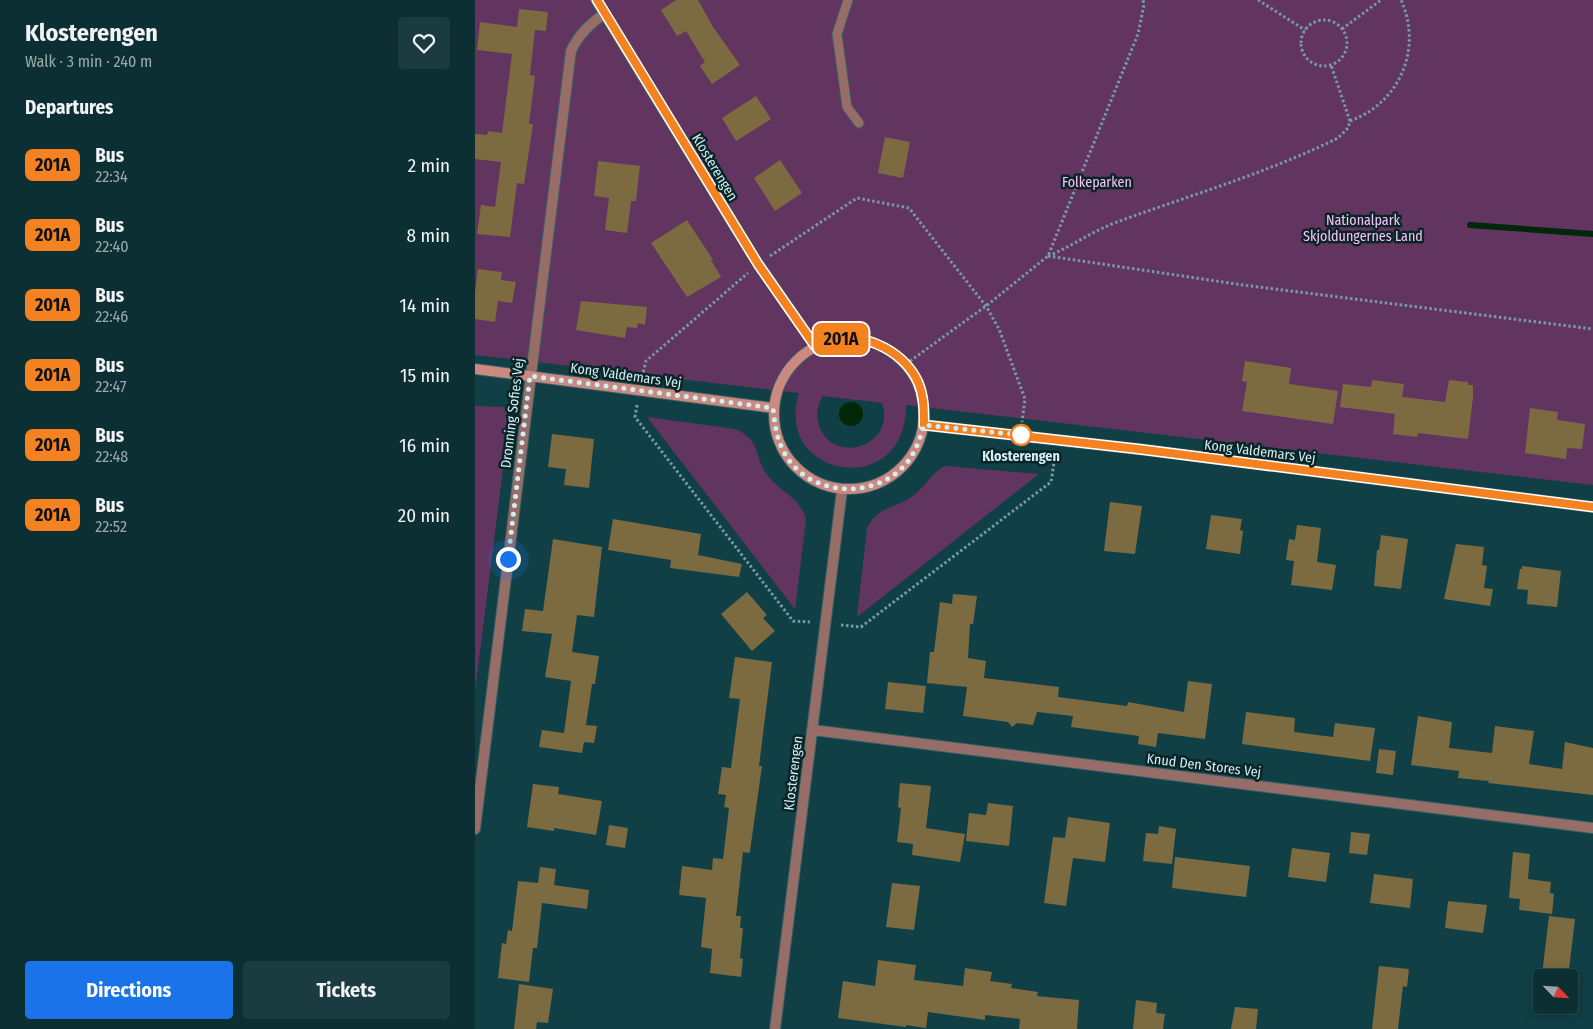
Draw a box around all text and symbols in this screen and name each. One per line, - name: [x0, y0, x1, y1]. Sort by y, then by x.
- button: heart: [398, 17, 450, 69]
- text: Klosterengen: [25, 19, 158, 47]
- text: Walk · 3 min · 240 m: [25, 52, 152, 71]
- text: Departures: [25, 96, 113, 119]
- street label: Klosterengen: [688, 131, 741, 204]
- text: Bus: [95, 144, 124, 167]
- text: 201A: [35, 154, 70, 176]
- text: 2 min: [408, 154, 450, 177]
- text: 22:34: [95, 167, 128, 186]
- park label: Folkeparken: [1062, 174, 1132, 191]
- park label: Nationalpark Skjoldungernes Land: [1303, 212, 1423, 245]
- text: Bus: [95, 214, 124, 237]
- text: 201A: [35, 224, 70, 246]
- text: 8 min: [407, 224, 450, 247]
- text: 22:40: [95, 237, 129, 256]
- text: Bus: [95, 284, 124, 307]
- text: 201A: [35, 294, 70, 316]
- text: 14 min: [400, 294, 450, 317]
- text: 22:46: [95, 307, 128, 326]
- line badge: 201A: [806, 323, 876, 355]
- text: 201A: [823, 328, 859, 350]
- text: Bus: [95, 354, 124, 377]
- street label: Dronning Sofies Vej: [497, 357, 528, 469]
- street label: Kong Valdemars Vej: [569, 359, 683, 392]
- text: 201A: [35, 364, 70, 386]
- text: 15 min: [400, 364, 450, 387]
- text: 22:47: [95, 377, 127, 396]
- text: Bus: [95, 424, 124, 447]
- marker: Klosterengen: [1010, 424, 1032, 446]
- text: 201A: [35, 434, 70, 456]
- text: 16 min: [399, 434, 450, 457]
- street label: Kong Valdemars Vej: [1203, 436, 1317, 467]
- text: 22:48: [95, 447, 128, 466]
- place label: Klosterengen: [982, 448, 1060, 465]
- text: Bus: [95, 494, 124, 517]
- text: 201A: [35, 504, 70, 526]
- text: 20 min: [398, 504, 450, 527]
- text: 22:52: [95, 517, 127, 536]
- your location: [496, 547, 521, 572]
- street label: Klosterengen: [780, 735, 807, 811]
- street label: Knud Den Stores Vej: [1146, 750, 1262, 781]
- button: Directions: [25, 961, 233, 1019]
- button: Tickets: [243, 961, 450, 1019]
- north arrow: [1533, 969, 1577, 1014]
- map controls: [1533, 969, 1578, 1014]

